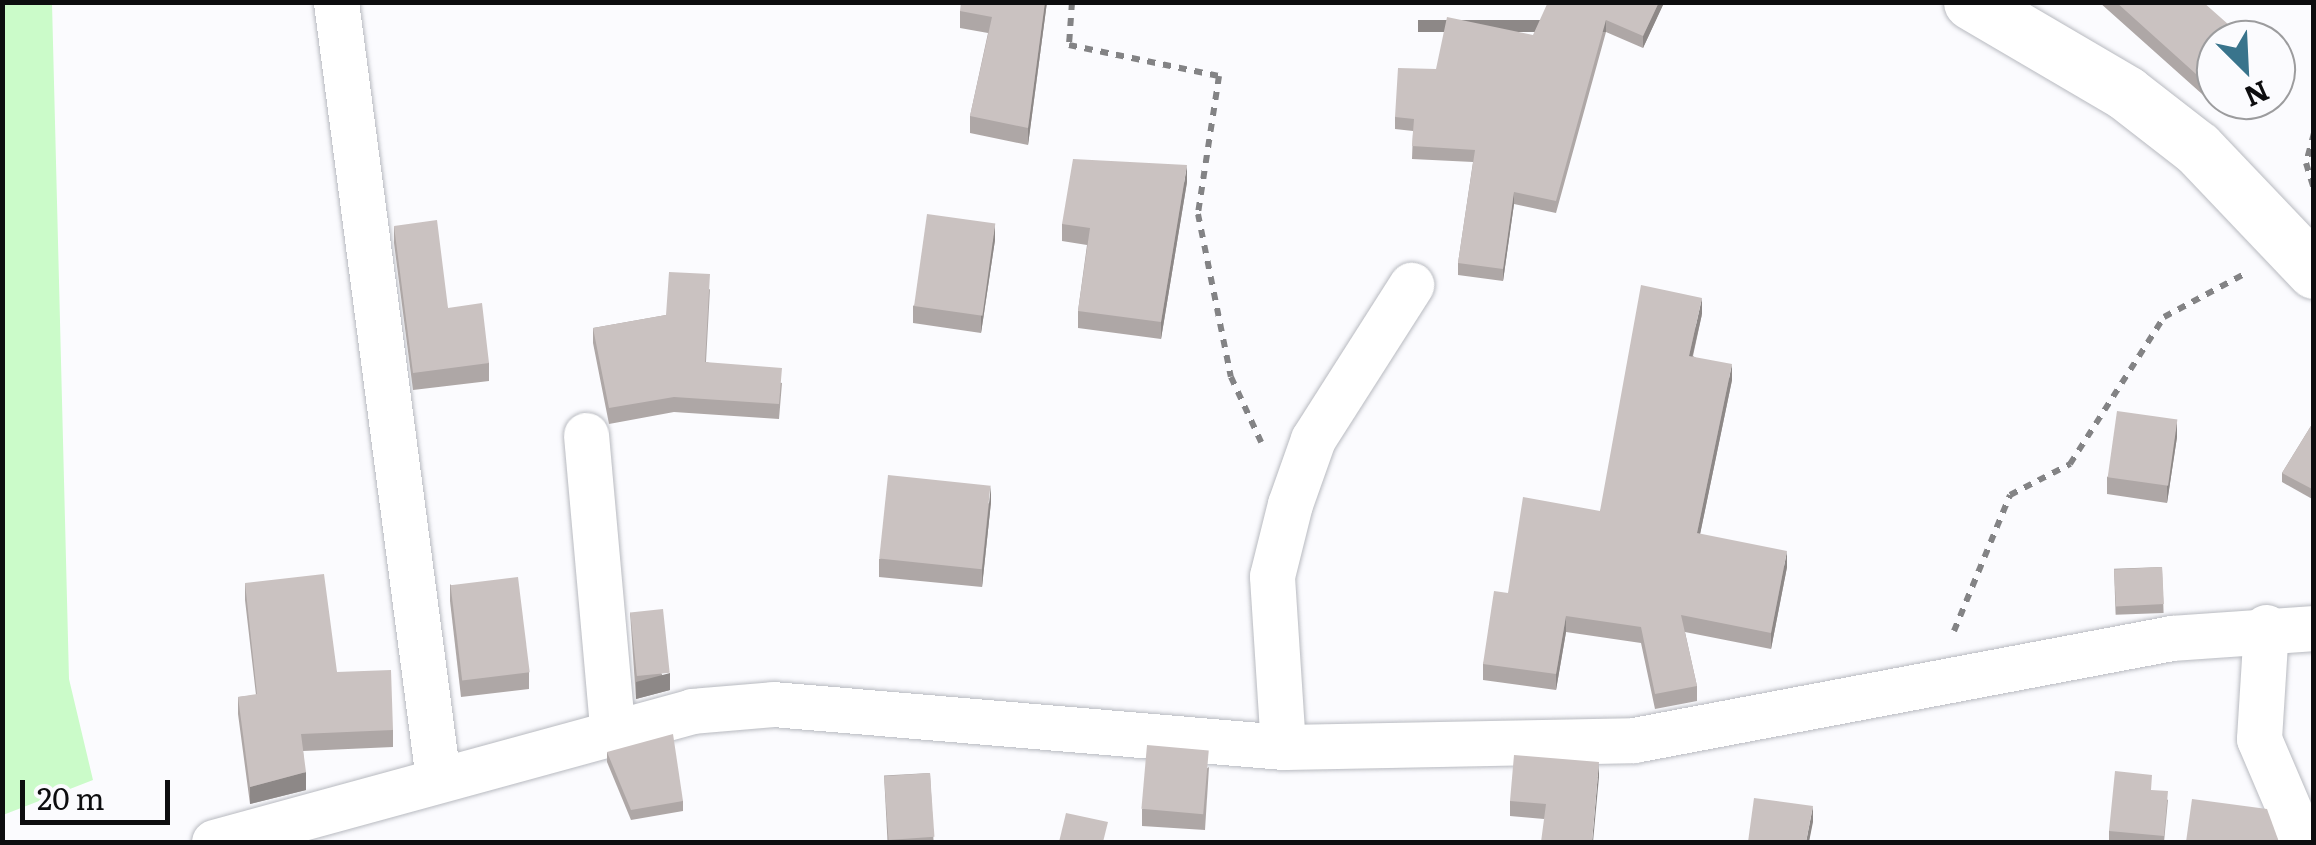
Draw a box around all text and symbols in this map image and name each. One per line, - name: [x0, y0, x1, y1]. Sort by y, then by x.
- north arrow: [2196, 20, 2296, 120]
- text: N: [2238, 72, 2277, 120]
- scale bar: [25, 760, 175, 822]
- text: 20 m: [37, 775, 105, 819]

